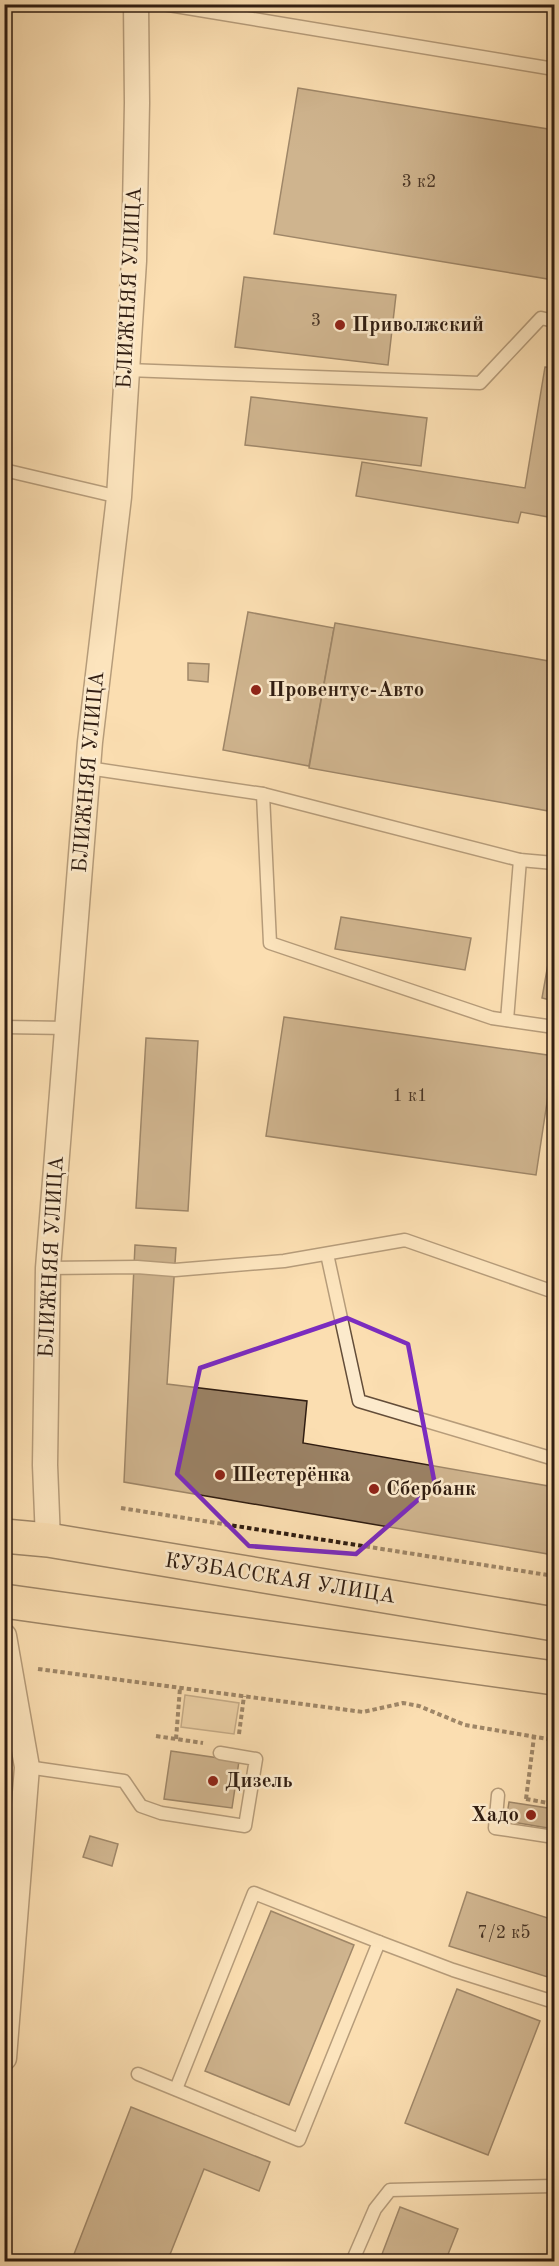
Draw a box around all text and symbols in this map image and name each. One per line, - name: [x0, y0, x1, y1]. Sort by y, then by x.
- house number: 3 к2: [402, 173, 436, 191]
- street label: БЛИЖНЯЯ УЛИЦА: [114, 186, 146, 390]
- house number: 3: [311, 312, 321, 330]
- place label: Приволжский: [352, 315, 484, 336]
- marker: Приволжский: [333, 318, 347, 332]
- street label: БЛИЖНЯЯ УЛИЦА: [70, 670, 108, 874]
- place label: Провентус-Авто: [268, 680, 424, 701]
- marker: Провентус-Авто: [249, 683, 263, 697]
- house number: 1 к1: [393, 1087, 427, 1105]
- street label: БЛИЖНЯЯ УЛИЦА: [36, 1155, 68, 1359]
- place label: Шестерёнка: [232, 1465, 351, 1486]
- marker: Шестерёнка: [213, 1468, 227, 1482]
- place label: Сбербанк: [386, 1479, 476, 1500]
- marker: Сбербанк: [367, 1482, 381, 1496]
- street label: КУЗБАССКАЯ УЛИЦА: [163, 1550, 397, 1608]
- place label: Дизель: [225, 1771, 293, 1792]
- marker: Дизель: [206, 1774, 220, 1788]
- place label: Хадо: [471, 1805, 519, 1826]
- marker: Хадо: [524, 1808, 538, 1822]
- house number: 7/2 к5: [477, 1924, 531, 1942]

